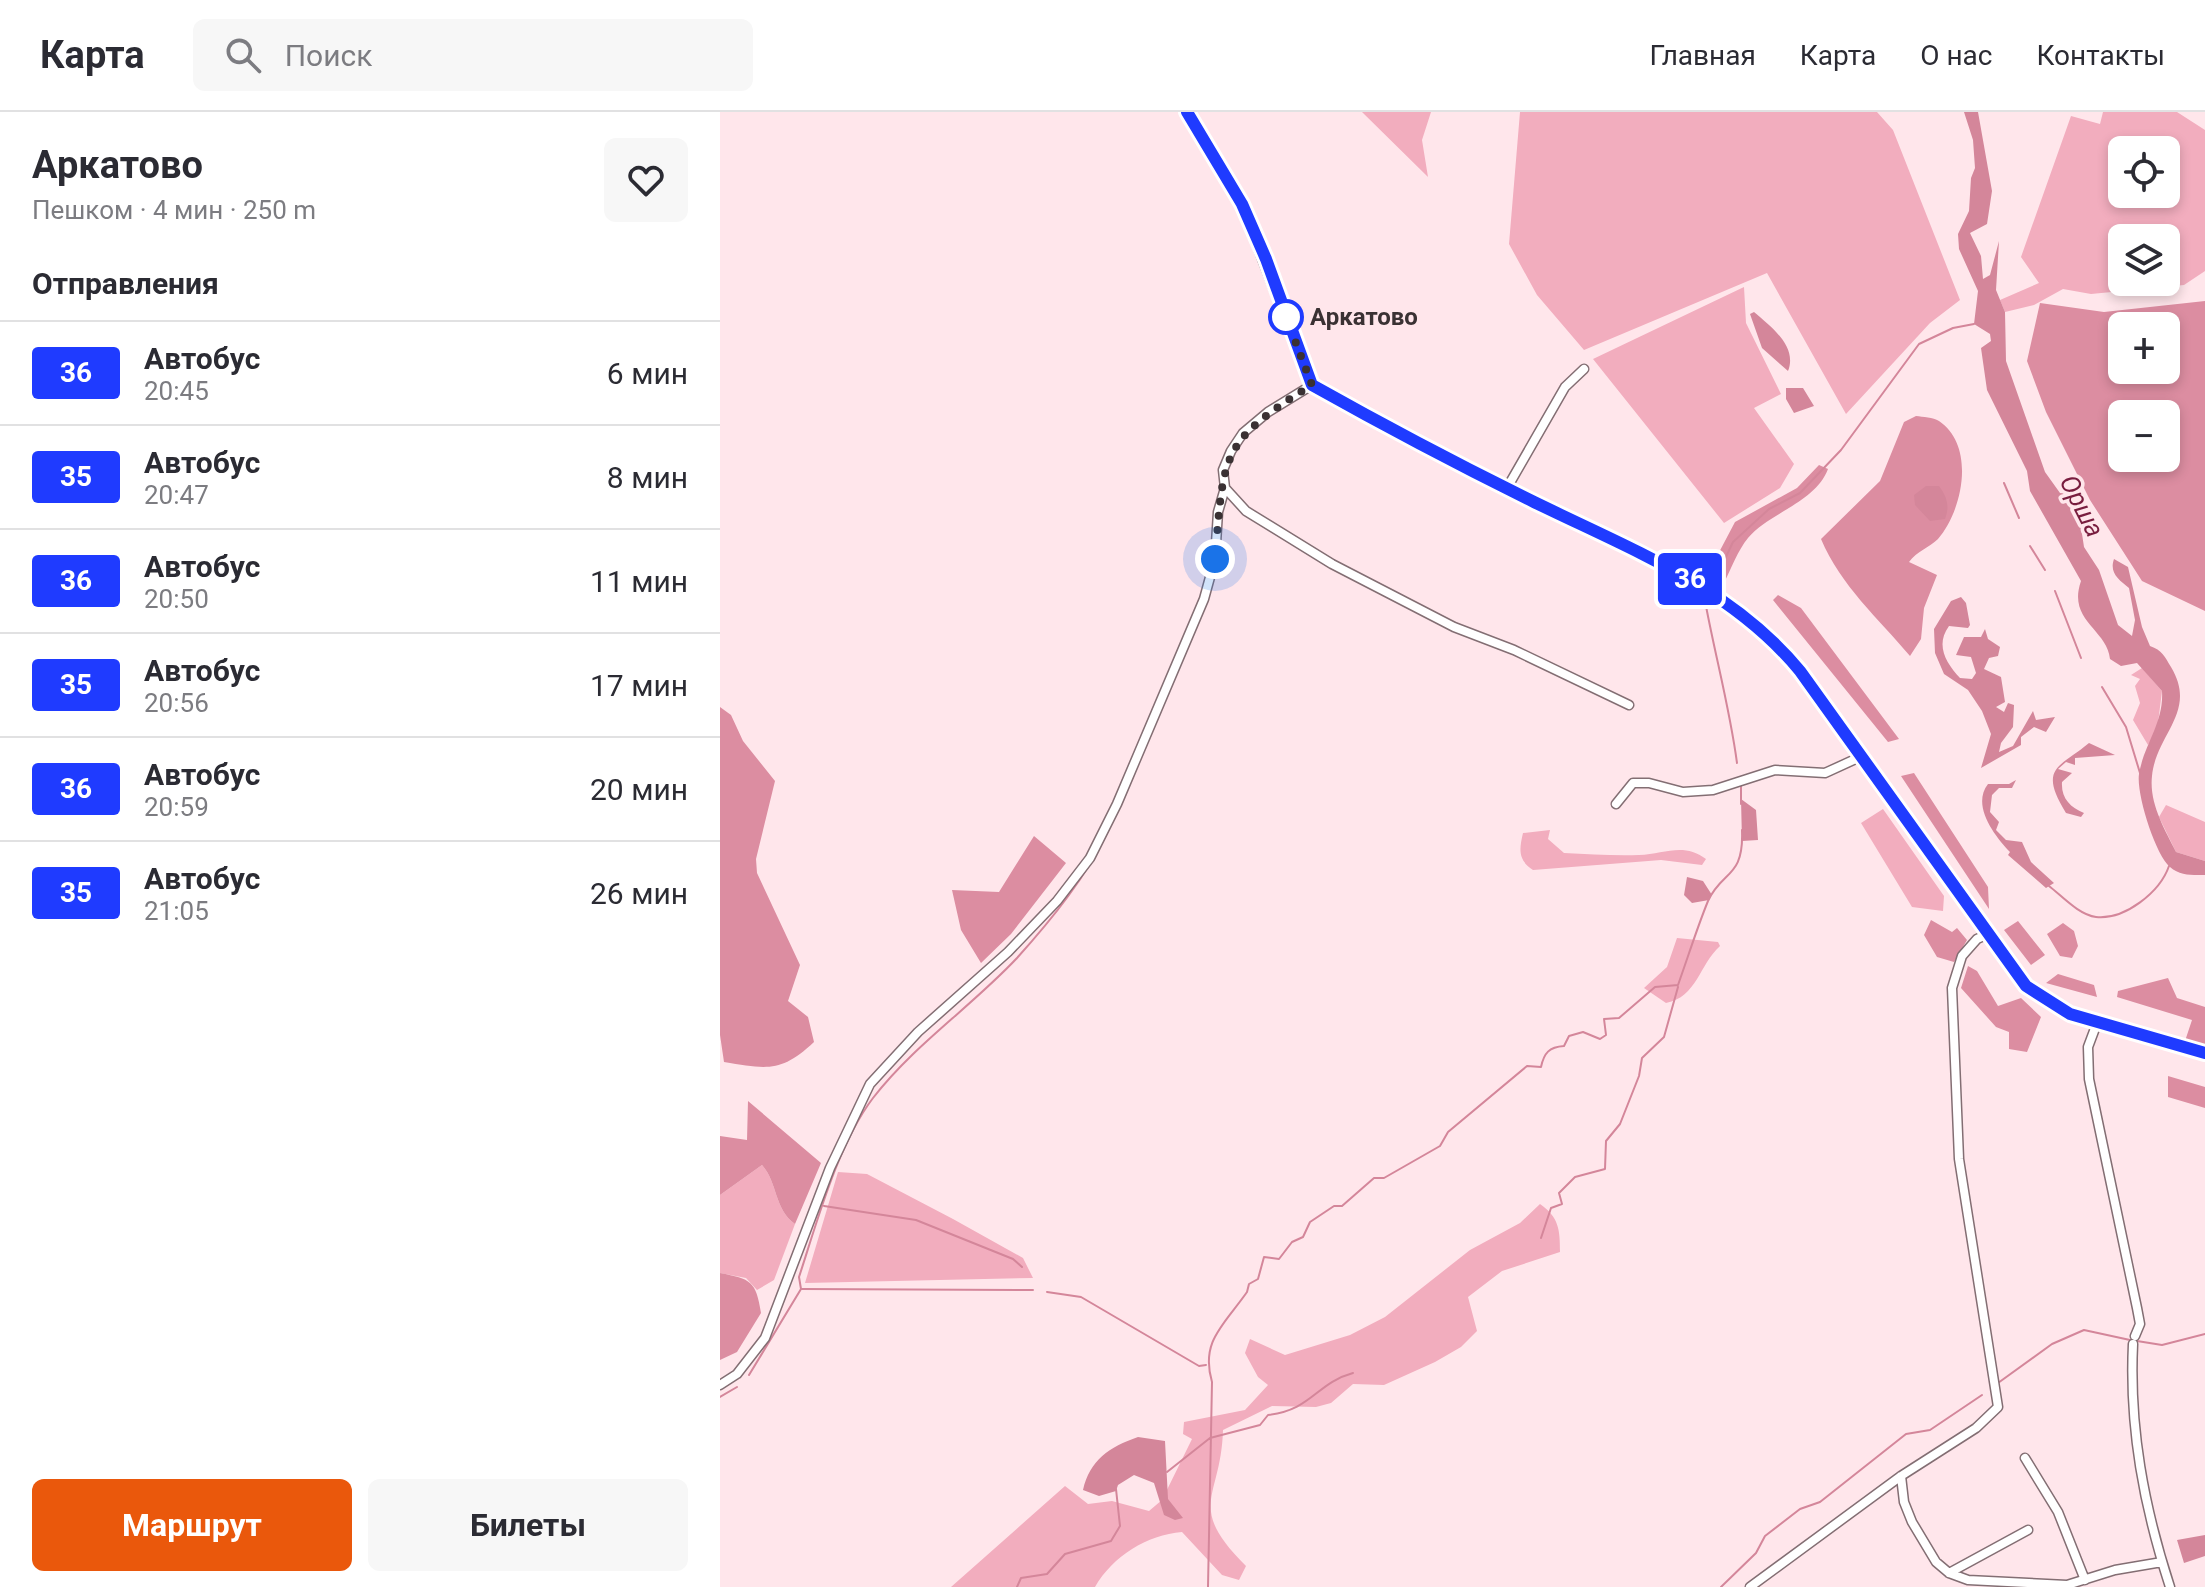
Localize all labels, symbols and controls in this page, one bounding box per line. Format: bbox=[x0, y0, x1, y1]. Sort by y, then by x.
search box bbox=[193, 19, 753, 91]
text: Карта bbox=[40, 33, 145, 77]
icon: search bbox=[221, 33, 265, 77]
text: Поиск bbox=[285, 38, 372, 73]
text: Главная bbox=[1649, 39, 1756, 72]
text: Карта bbox=[1800, 39, 1876, 72]
text: О нас bbox=[1920, 39, 1992, 72]
text: Контакты bbox=[2036, 39, 2165, 72]
map controls bbox=[2108, 136, 2180, 472]
button: locate bbox=[2108, 136, 2180, 208]
button: heart bbox=[604, 138, 688, 222]
text: Аркатово bbox=[32, 143, 203, 187]
text: Пешком · 4 мин · 250 m bbox=[32, 195, 316, 225]
button: layers bbox=[2108, 224, 2180, 296]
text: Отправления bbox=[32, 266, 219, 301]
marker: Аркатово bbox=[1269, 300, 1303, 334]
place label: Аркатово bbox=[1310, 303, 1418, 331]
button: + bbox=[2108, 312, 2180, 384]
text: Автобус bbox=[144, 341, 260, 376]
text: 36 bbox=[60, 356, 92, 389]
text: 6 мин bbox=[607, 356, 688, 391]
text: 20:45 bbox=[144, 376, 209, 406]
button: − bbox=[2108, 400, 2180, 472]
text: Автобус bbox=[144, 445, 260, 480]
text: 35 bbox=[60, 460, 92, 493]
text: 8 мин bbox=[607, 460, 688, 495]
water label: Орша bbox=[2054, 470, 2110, 542]
text: 20:47 bbox=[144, 480, 209, 510]
your location bbox=[1195, 539, 1235, 579]
text: Автобус bbox=[144, 549, 260, 584]
line badge: 36 bbox=[1654, 553, 1726, 605]
text: 36 bbox=[1674, 562, 1706, 595]
text: 36 bbox=[60, 564, 92, 597]
text: 11 мин bbox=[590, 564, 688, 599]
text: 20:50 bbox=[144, 584, 209, 614]
text: Автобус bbox=[144, 653, 260, 688]
text: 35 bbox=[60, 668, 92, 701]
text: 17 мин bbox=[590, 668, 688, 703]
text: 20:56 bbox=[144, 688, 209, 718]
text: Автобус bbox=[144, 757, 260, 792]
text: 36 bbox=[60, 772, 92, 805]
text: 20 мин bbox=[590, 772, 688, 807]
text: 20:59 bbox=[144, 792, 209, 822]
text: Автобус bbox=[144, 861, 260, 896]
text: 35 bbox=[60, 876, 92, 909]
text: 26 мин bbox=[590, 876, 688, 911]
text: 21:05 bbox=[144, 896, 209, 926]
button: Маршрут bbox=[32, 1479, 352, 1571]
button: Билеты bbox=[368, 1479, 688, 1571]

